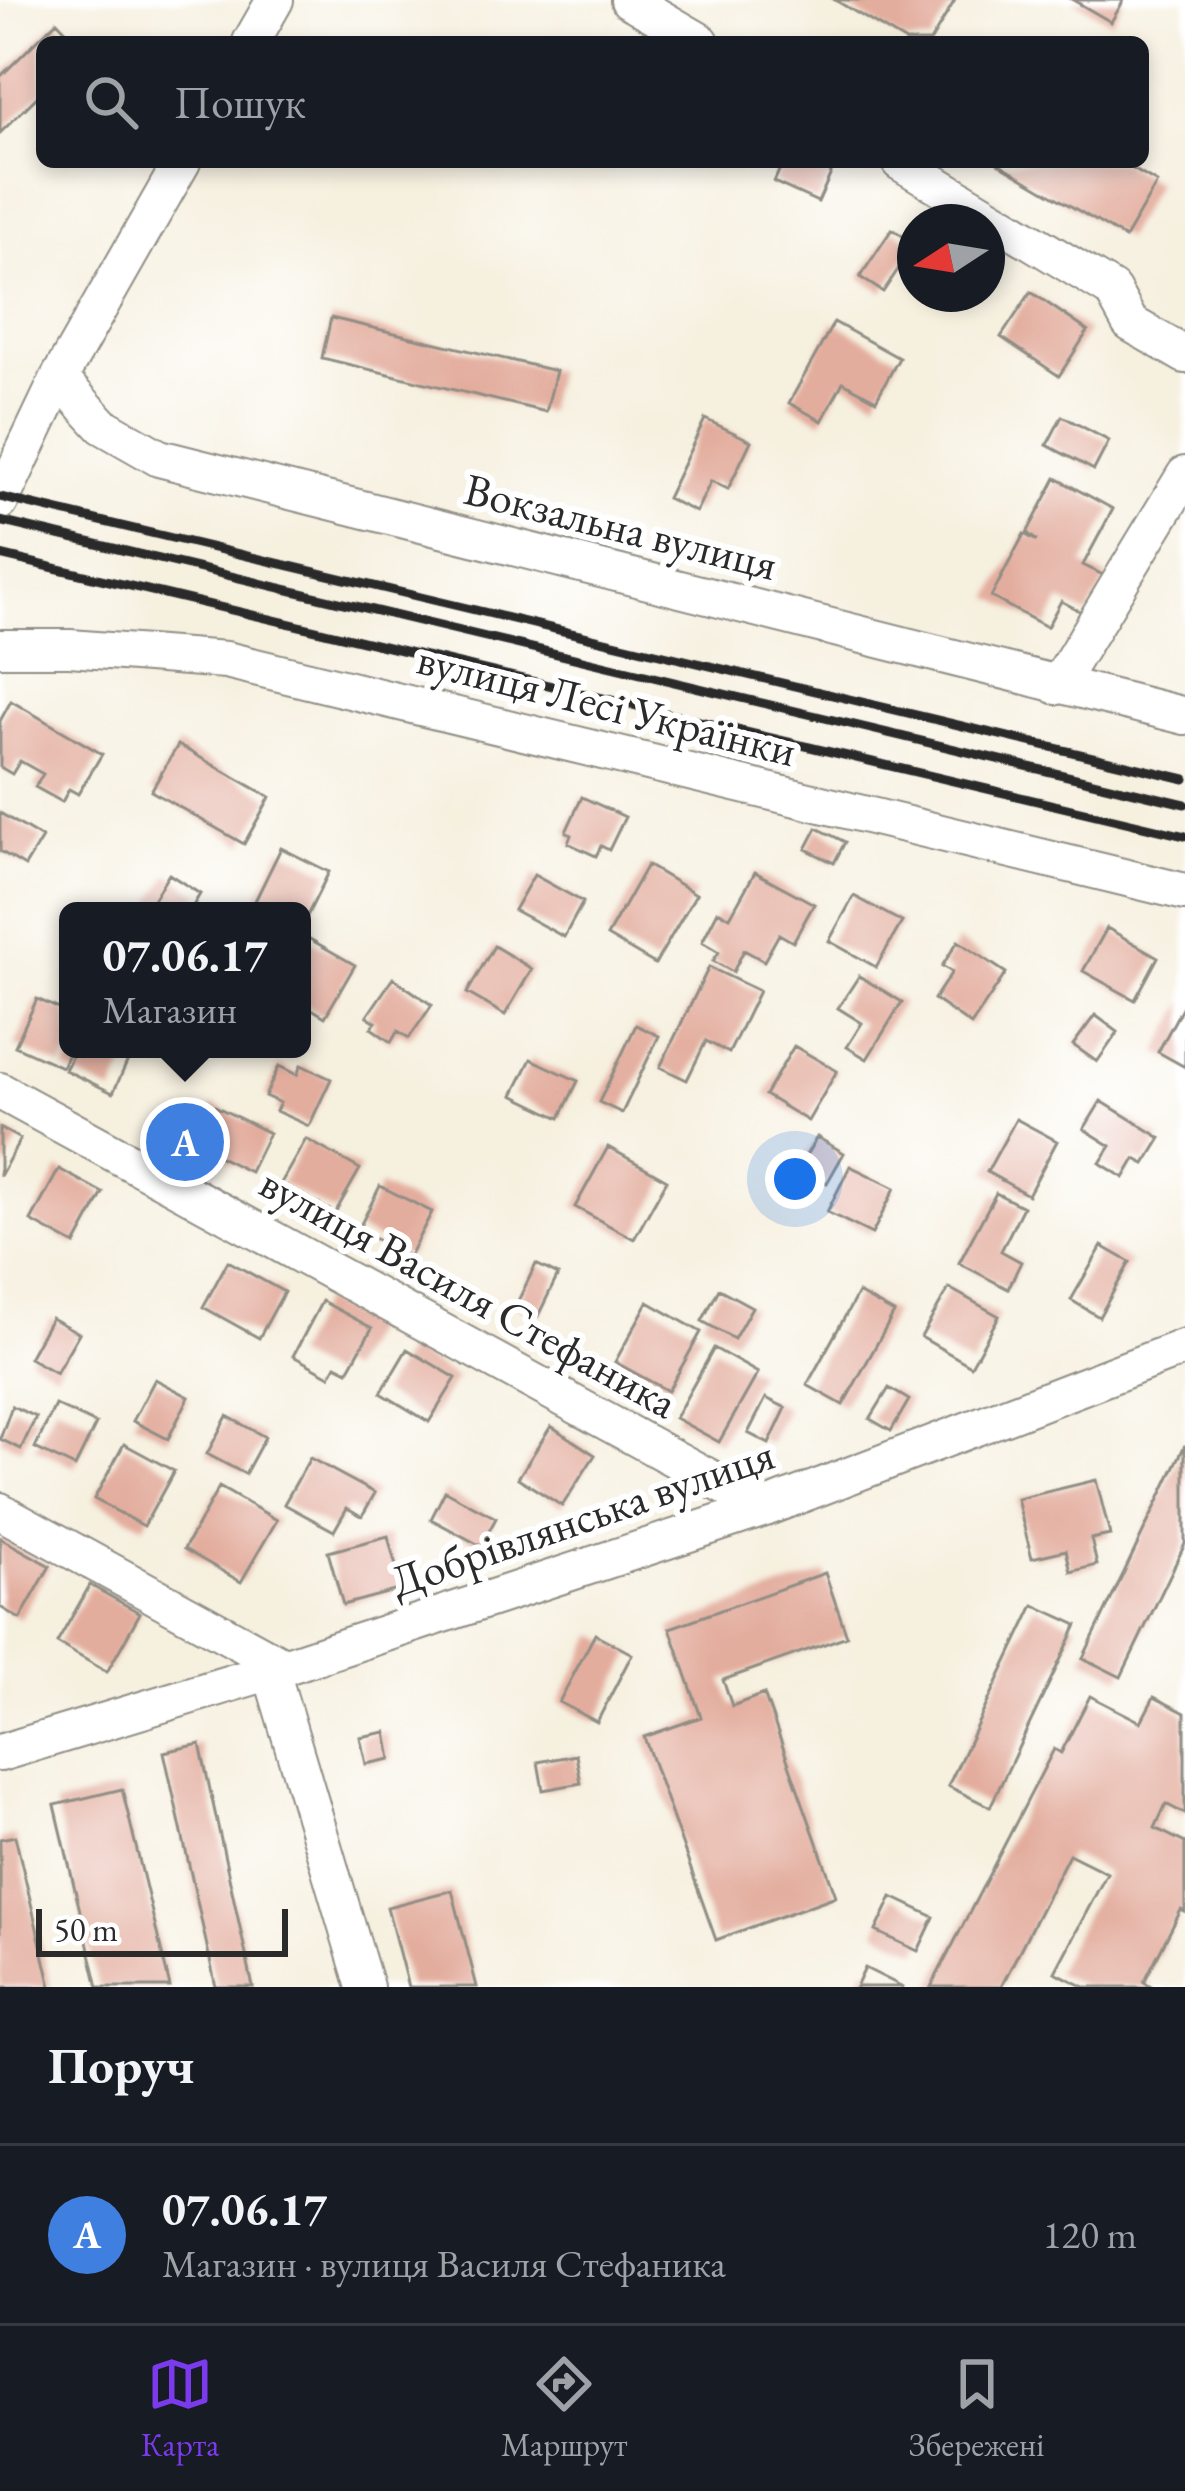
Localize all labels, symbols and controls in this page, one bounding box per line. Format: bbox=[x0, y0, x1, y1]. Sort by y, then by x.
search box bbox=[36, 36, 1149, 168]
icon: search bbox=[78, 69, 144, 135]
text: Пошук bbox=[174, 73, 306, 131]
north arrow bbox=[897, 204, 1005, 312]
street label: Вокзальна вулиця bbox=[459, 459, 783, 593]
street label: вулиця Лесі Українки bbox=[412, 629, 802, 779]
popup bbox=[59, 902, 311, 1058]
text: 07.06.17 bbox=[102, 926, 268, 984]
text: Магазин bbox=[102, 984, 237, 1035]
pin: A bbox=[146, 1097, 224, 1187]
your location bbox=[765, 1149, 825, 1209]
street label: вулиця Василя Стефаника bbox=[250, 1153, 688, 1431]
street label: Добрівлянська вулиця bbox=[383, 1424, 781, 1610]
scale bar bbox=[36, 1903, 288, 1956]
text: 50 m bbox=[54, 1908, 118, 1951]
text: Поруч bbox=[48, 2032, 194, 2098]
text: 07.06.17 bbox=[162, 2180, 327, 2238]
text: A bbox=[73, 2209, 101, 2260]
text: 120 m bbox=[1043, 2209, 1137, 2260]
text: Магазин · вулиця Василя Стефаника bbox=[162, 2238, 726, 2289]
tab: Карта bbox=[141, 2351, 220, 2466]
tab: Маршрут bbox=[501, 2351, 627, 2466]
tab: Збережені bbox=[909, 2351, 1044, 2466]

